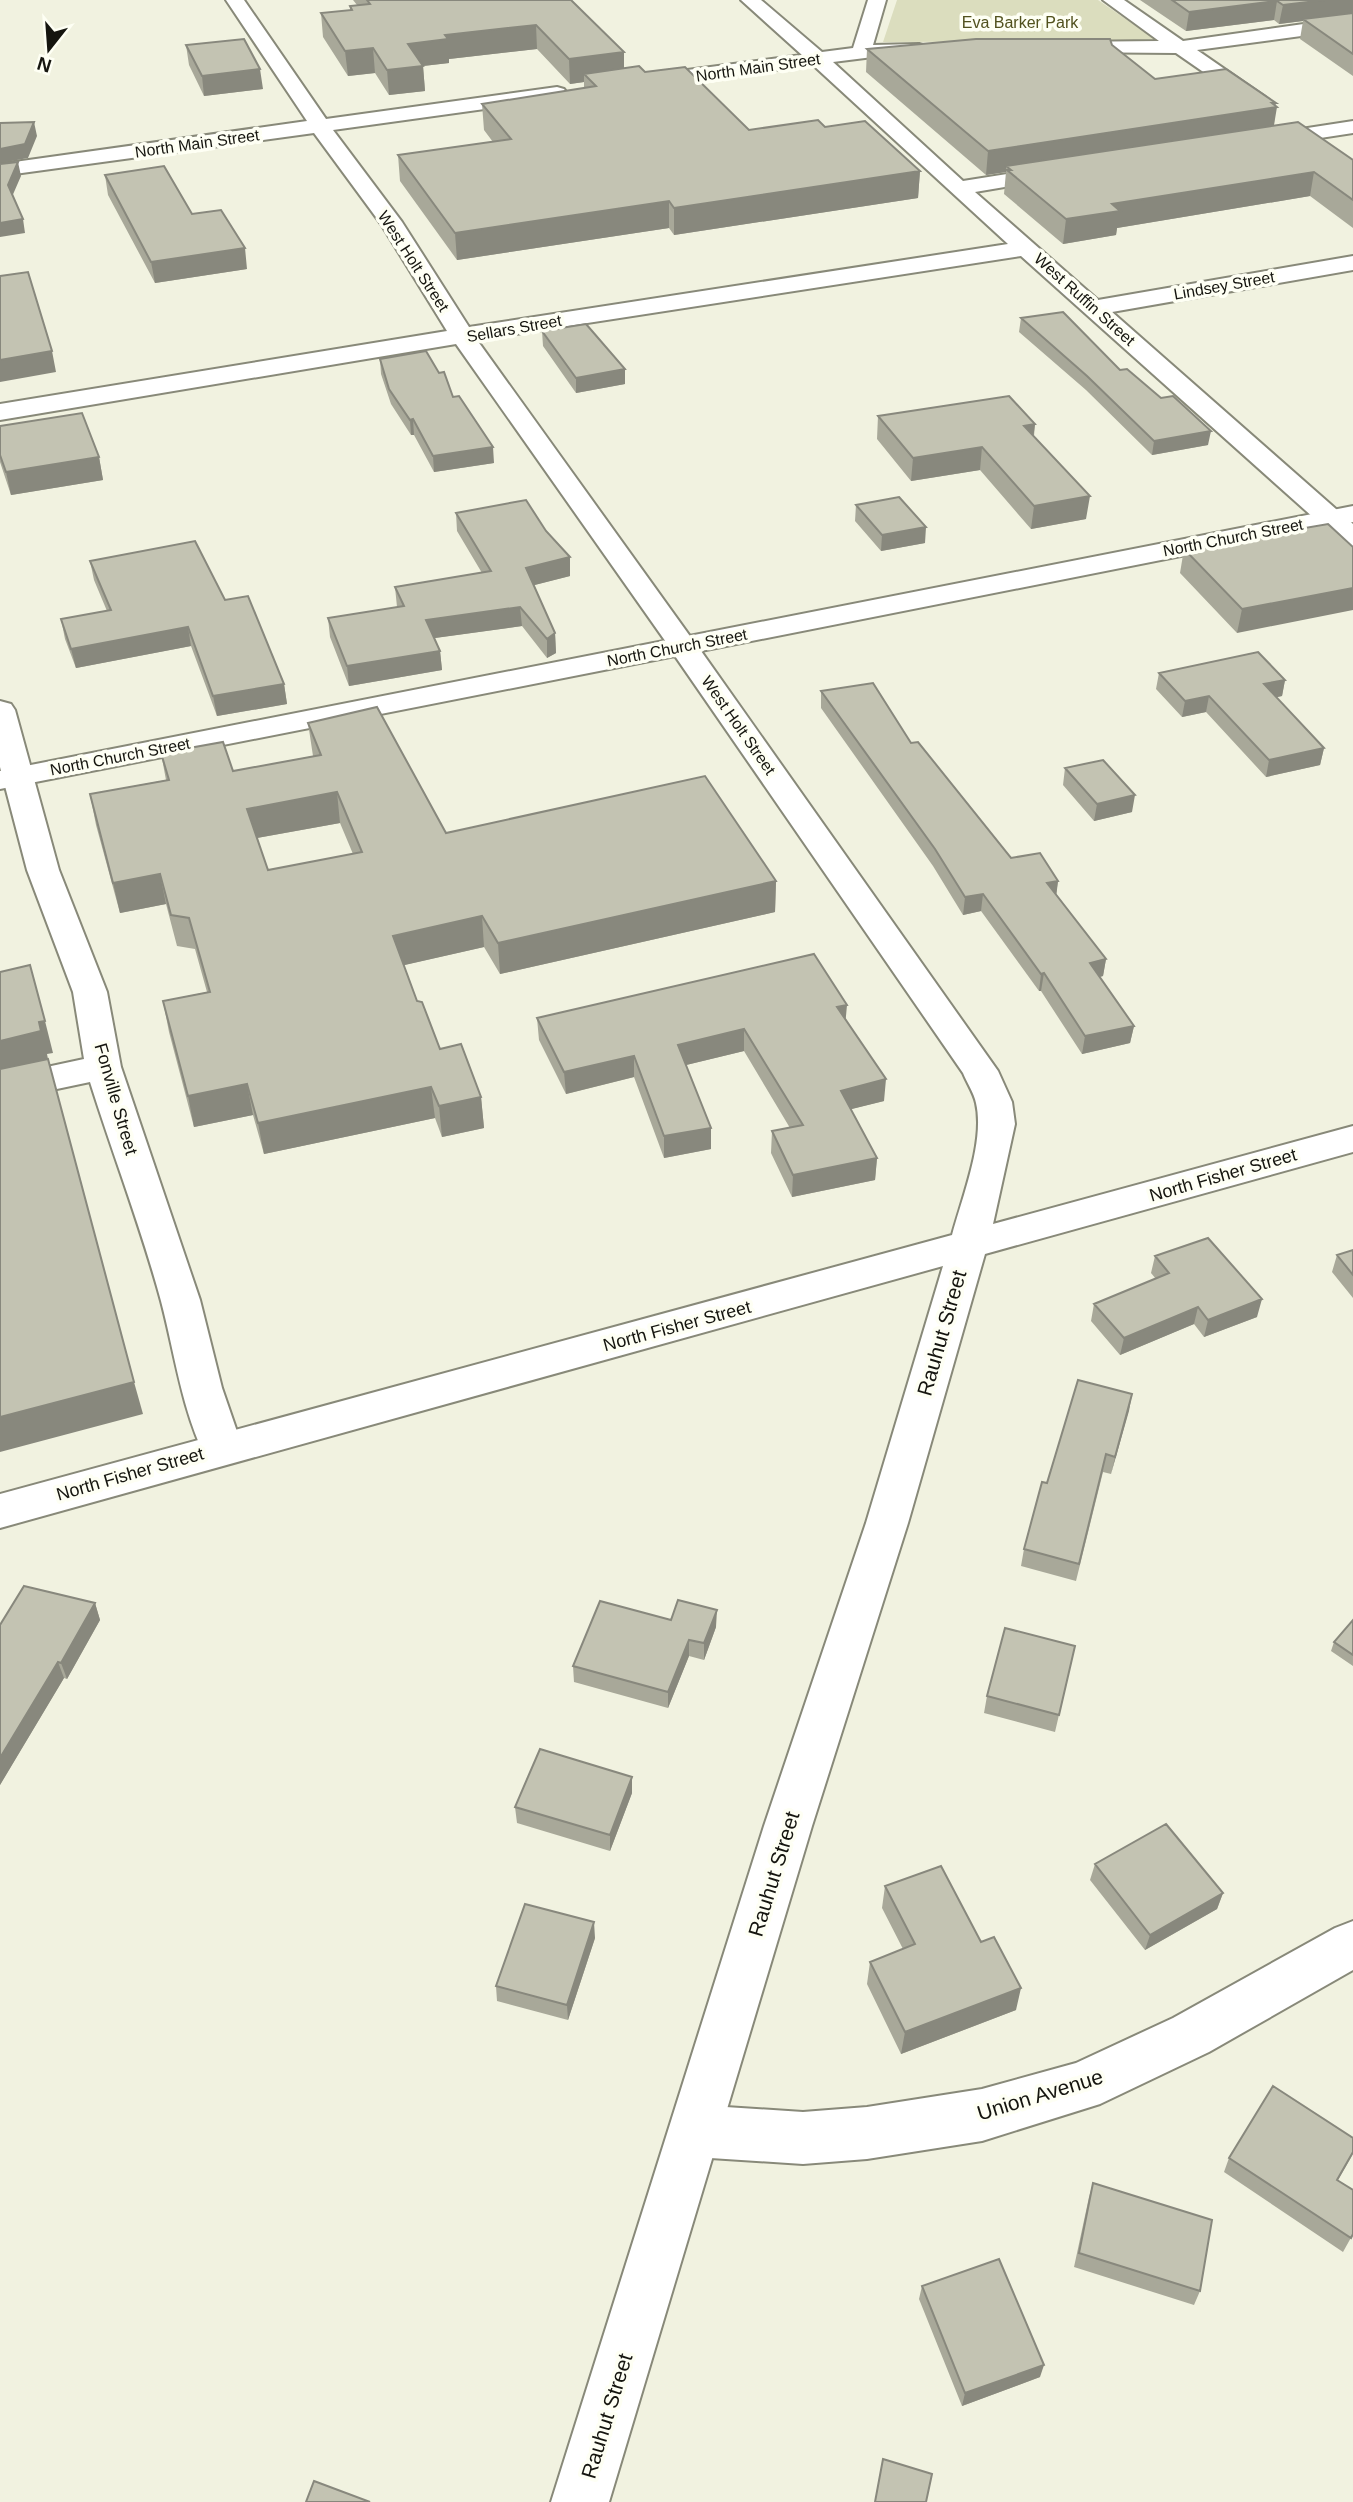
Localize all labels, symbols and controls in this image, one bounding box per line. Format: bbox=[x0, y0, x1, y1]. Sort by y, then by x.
north arrow bbox=[14, 14, 84, 84]
park label: Eva Barker Park bbox=[962, 14, 1079, 31]
street label: North Main Street bbox=[695, 50, 822, 85]
text: N bbox=[35, 53, 54, 77]
street label: North Main Street bbox=[134, 126, 261, 161]
street label: West Holt Street bbox=[375, 208, 453, 315]
street label: West Ruffin Street bbox=[1031, 250, 1139, 349]
street label: Lindsey Street bbox=[1172, 268, 1276, 303]
street label: Sellars Street bbox=[465, 312, 563, 345]
street label: North Church Street bbox=[1162, 515, 1305, 559]
street label: North Church Street bbox=[606, 625, 749, 669]
street label: West Holt Street bbox=[698, 673, 779, 778]
street label: North Church Street bbox=[49, 734, 192, 778]
street label: Fonville Street bbox=[91, 1041, 141, 1157]
street label: North Fisher Street bbox=[1147, 1144, 1299, 1206]
street label: Rauhut Street bbox=[913, 1267, 970, 1398]
street label: North Fisher Street bbox=[601, 1297, 753, 1355]
street label: North Fisher Street bbox=[54, 1443, 206, 1505]
street label: Rauhut Street bbox=[744, 1808, 804, 1939]
street label: Union Avenue bbox=[974, 2064, 1106, 2125]
street label: Rauhut Street bbox=[577, 2350, 637, 2481]

